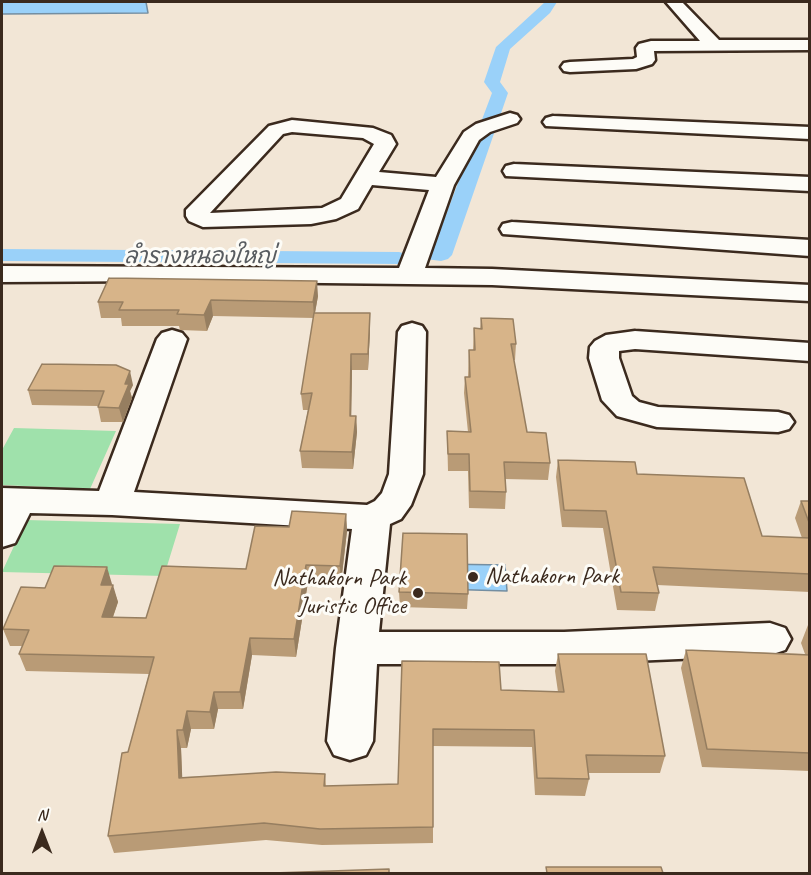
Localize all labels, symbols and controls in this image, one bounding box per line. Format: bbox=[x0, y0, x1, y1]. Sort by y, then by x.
water label: ลำรางหนองใหญ่ bbox=[124, 244, 276, 270]
place label: Nathakorn Park bbox=[485, 563, 619, 591]
place label: Nathakorn Park Juristic Office bbox=[272, 565, 406, 621]
marker: Nathakorn Park bbox=[466, 570, 480, 584]
marker: Nathakorn Park Juristic Office bbox=[411, 586, 425, 600]
north arrow bbox=[12, 803, 72, 863]
text: N bbox=[37, 805, 47, 825]

